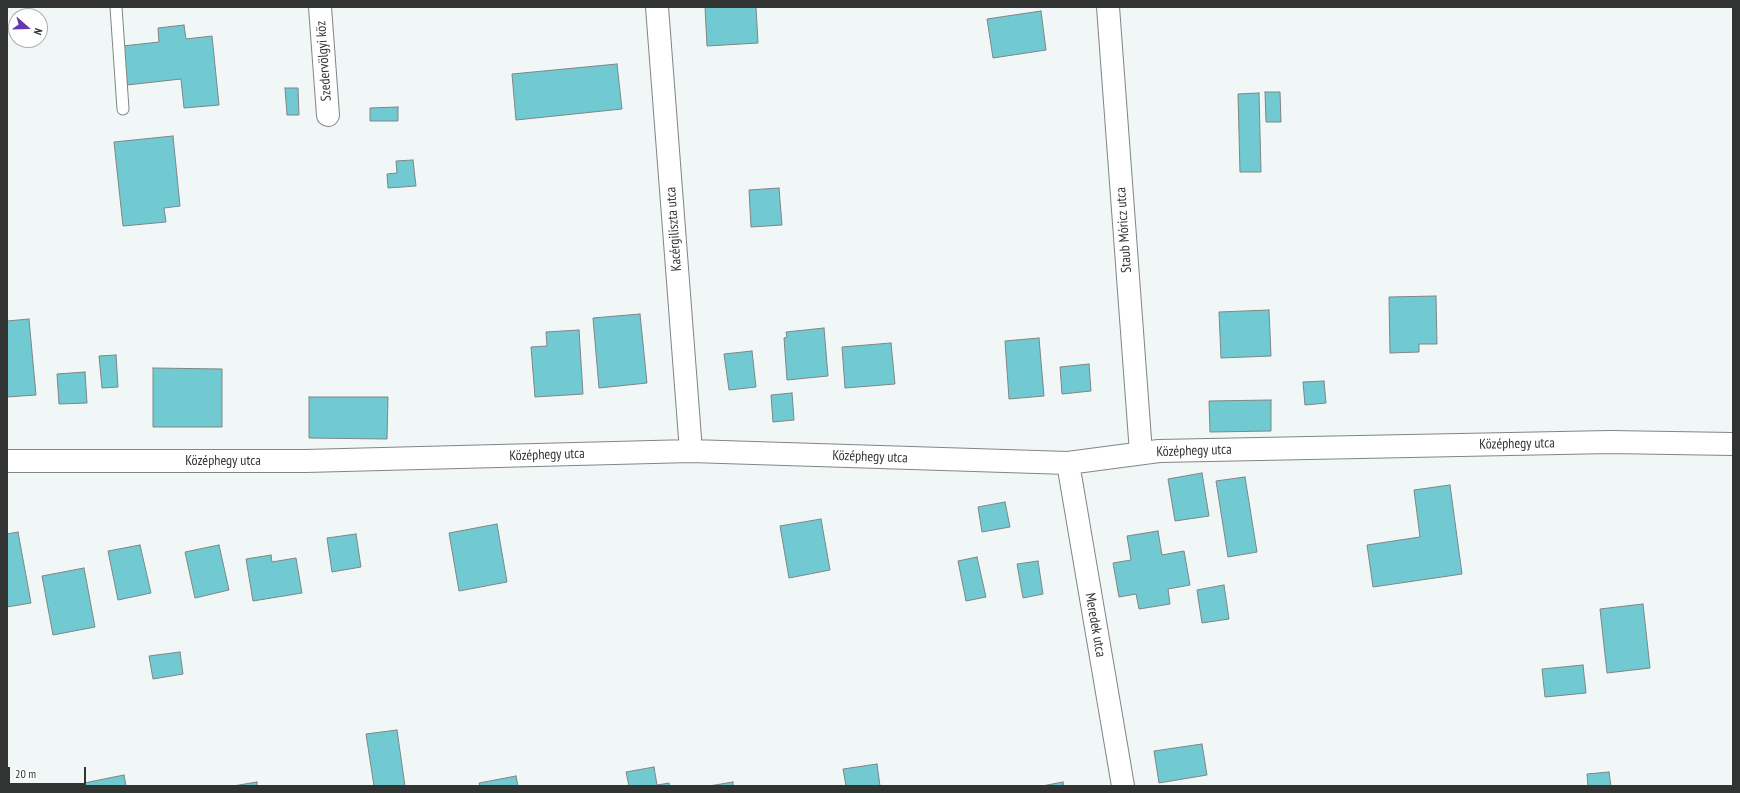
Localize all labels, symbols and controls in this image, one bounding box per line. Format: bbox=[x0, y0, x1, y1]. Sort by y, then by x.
north arrow bbox=[8, 8, 48, 48]
street label: Szedervölgyi köz bbox=[313, 20, 335, 102]
text: N bbox=[31, 27, 46, 37]
street label: Kacérgiliszta utca bbox=[663, 186, 685, 272]
street label: Staub Móricz utca bbox=[1113, 187, 1135, 273]
street label: Középhegy utca bbox=[1479, 435, 1555, 453]
street label: Középhegy utca bbox=[1156, 441, 1232, 461]
street label: Középhegy utca bbox=[509, 445, 585, 465]
street label: Középhegy utca bbox=[832, 447, 908, 467]
street label: Középhegy utca bbox=[185, 453, 261, 469]
street label: Meredek utca bbox=[1081, 592, 1109, 658]
scale bar bbox=[10, 759, 88, 785]
text: 20 m bbox=[15, 766, 36, 781]

